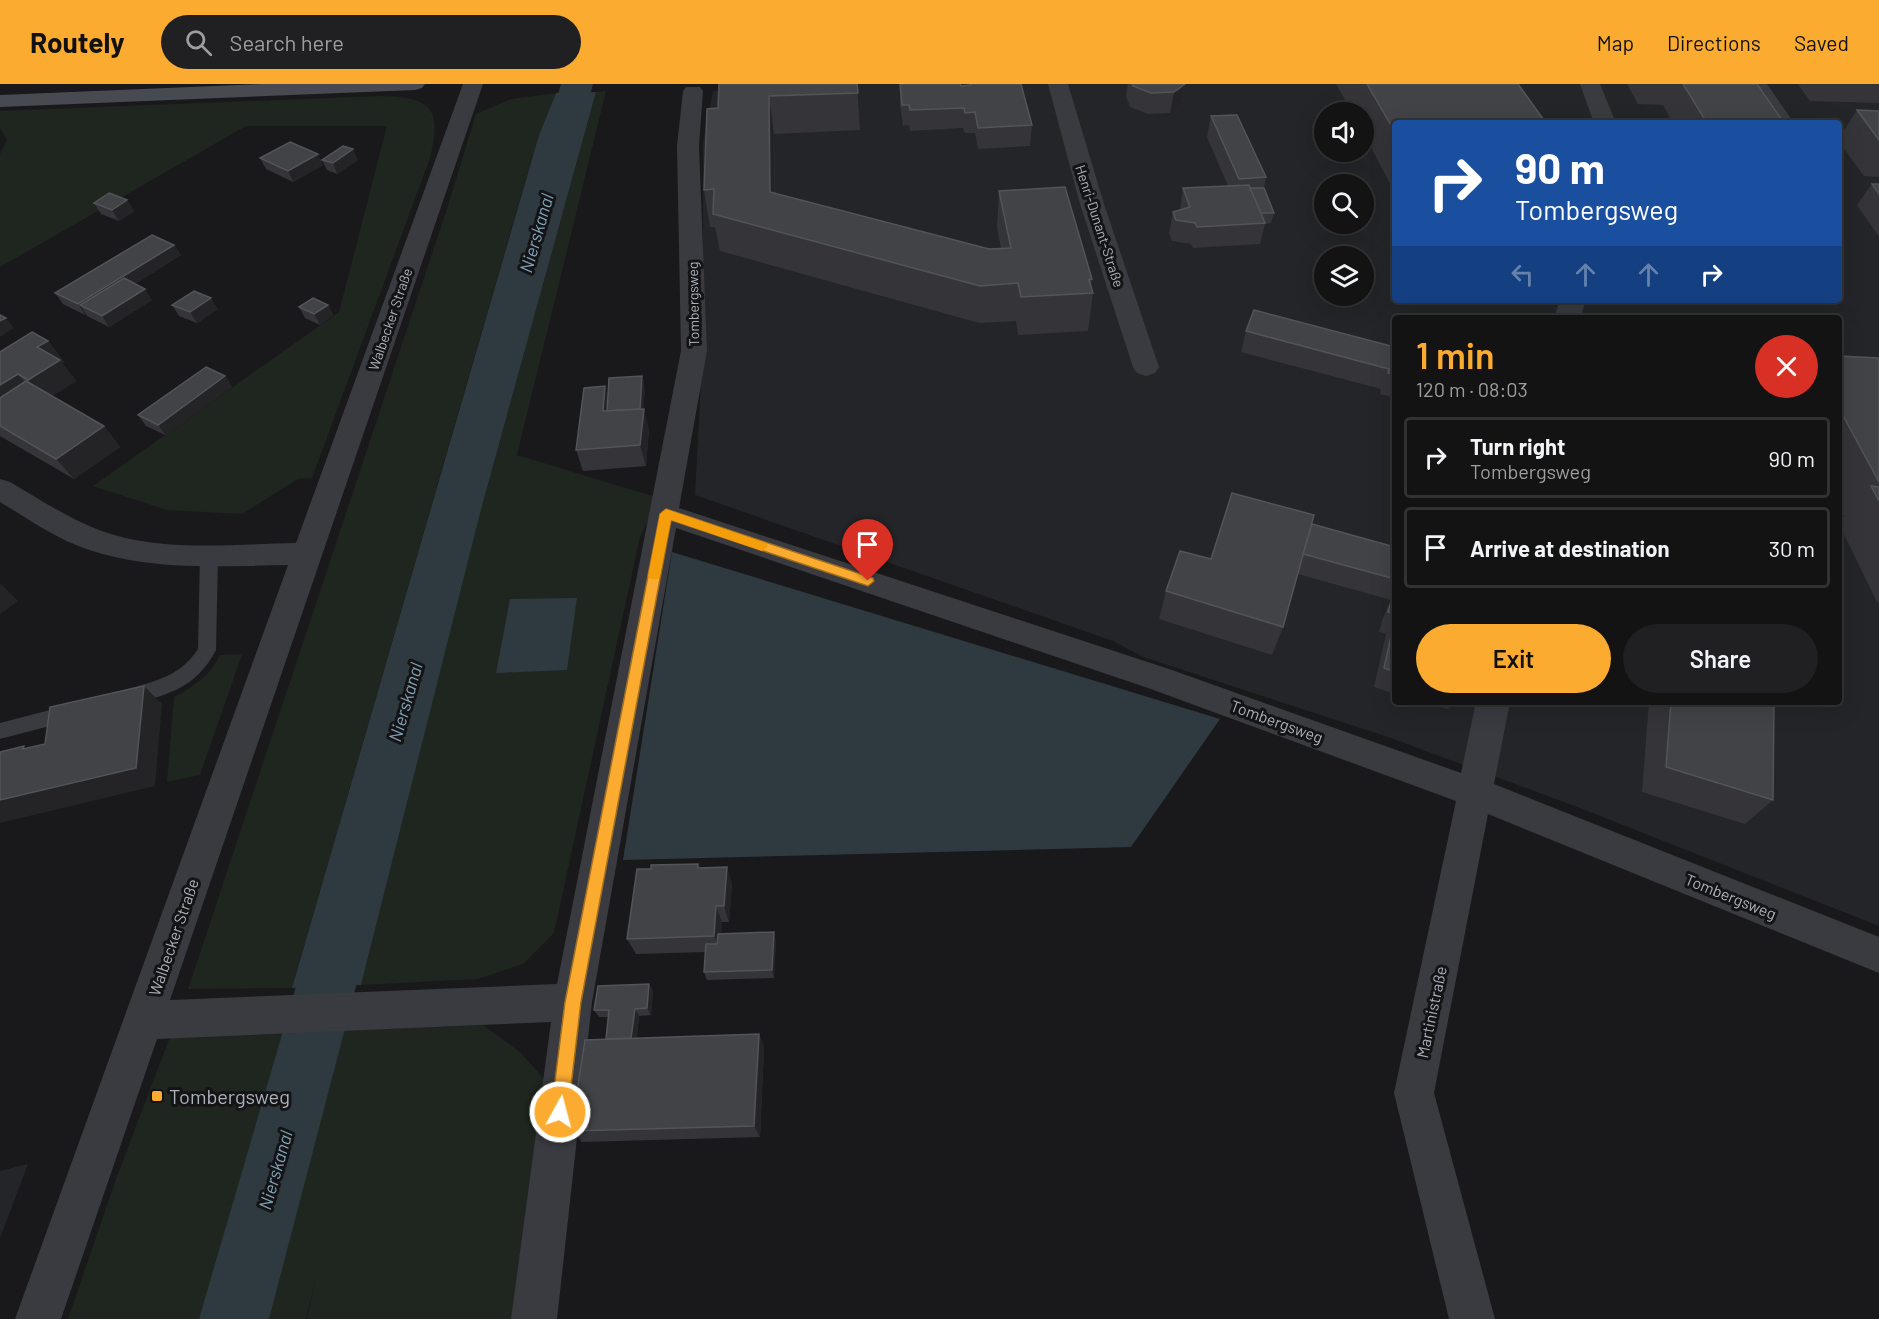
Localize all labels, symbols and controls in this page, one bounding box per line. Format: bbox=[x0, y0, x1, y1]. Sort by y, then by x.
search box bbox=[161, 15, 581, 69]
text: Routely bbox=[30, 25, 125, 59]
icon: search bbox=[182, 26, 215, 59]
text: Search here bbox=[230, 29, 344, 55]
text: Map bbox=[1597, 30, 1634, 55]
text: Directions bbox=[1667, 30, 1761, 55]
text: Saved bbox=[1794, 30, 1849, 55]
map controls bbox=[1314, 102, 1374, 306]
button: sound bbox=[1314, 102, 1374, 162]
text: 90 m bbox=[1515, 142, 1605, 192]
icon: right bbox=[1416, 144, 1494, 222]
street label: Henri-Dunant-Straße bbox=[1072, 163, 1128, 289]
button: search bbox=[1314, 174, 1374, 234]
water label: Nierskanal bbox=[514, 191, 558, 275]
text: Tombergsweg bbox=[1515, 193, 1678, 225]
button: layers bbox=[1314, 246, 1374, 306]
icon: left bbox=[1506, 258, 1539, 291]
icon: ahead bbox=[1569, 258, 1602, 291]
icon: ahead bbox=[1632, 258, 1665, 291]
icon: right bbox=[1695, 258, 1728, 291]
street label: Tombergsweg bbox=[684, 262, 702, 346]
street label: Walbecker Straße bbox=[365, 266, 415, 372]
text: 1 min bbox=[1416, 333, 1495, 376]
button: close bbox=[1755, 335, 1818, 398]
text: 120 m · 08:03 bbox=[1416, 377, 1528, 401]
text: Turn right bbox=[1470, 433, 1565, 459]
icon: right bbox=[1419, 441, 1452, 474]
text: 90 m bbox=[1769, 445, 1815, 471]
text: Tombergsweg bbox=[1470, 459, 1591, 483]
pin bbox=[842, 519, 893, 581]
icon: arrive bbox=[851, 528, 884, 561]
icon: arrive bbox=[1419, 531, 1452, 564]
text: Arrive at destination bbox=[1470, 535, 1669, 561]
text: 30 m bbox=[1769, 535, 1815, 561]
button: Exit bbox=[1416, 624, 1611, 693]
button: Share bbox=[1623, 624, 1818, 693]
water label: Nierskanal bbox=[383, 660, 427, 744]
street label: Tombergsweg bbox=[1228, 696, 1326, 746]
street label: Tombergsweg bbox=[1683, 869, 1779, 923]
street label: Walbecker Straße bbox=[144, 876, 202, 998]
street label: Martinistraße bbox=[1412, 964, 1450, 1060]
position arrow bbox=[528, 1080, 592, 1144]
place label: Tombergsweg bbox=[169, 1084, 290, 1108]
marker: Tombergsweg bbox=[150, 1089, 164, 1103]
water label: Nierskanal bbox=[253, 1128, 297, 1212]

